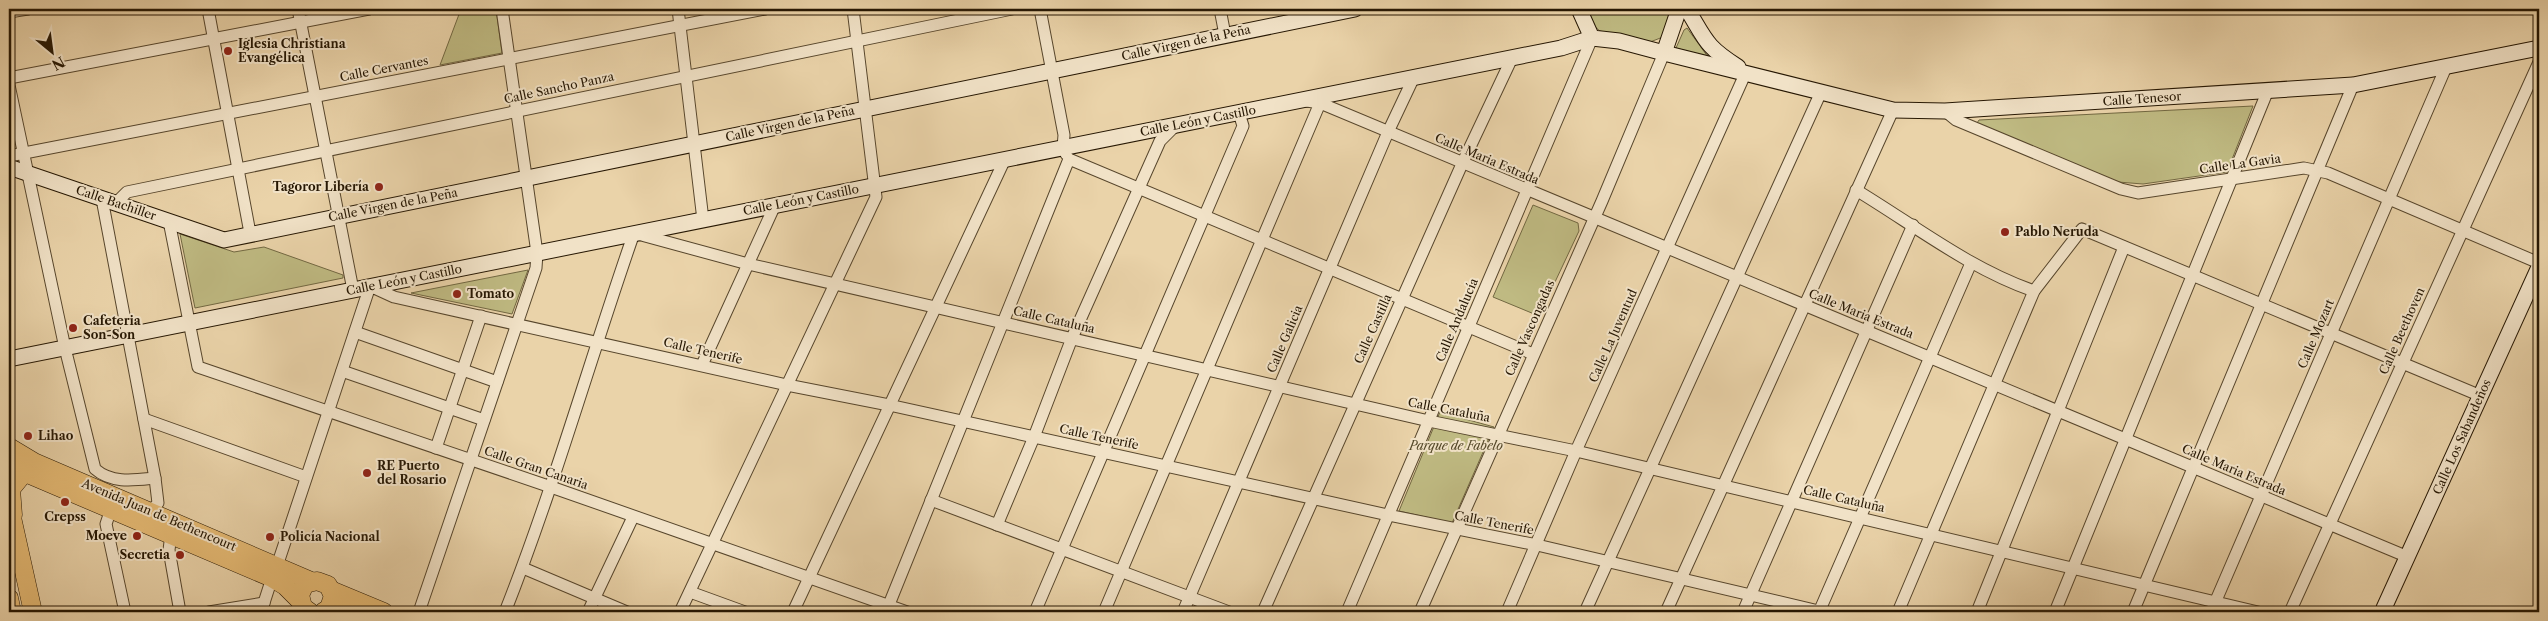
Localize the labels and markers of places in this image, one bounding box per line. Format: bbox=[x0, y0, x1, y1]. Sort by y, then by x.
place label: Iglesia Christiana Evangélica bbox=[238, 36, 347, 65]
marker: Iglesia Christiana Evangélica bbox=[222, 45, 234, 57]
place label: Tagoror Libería bbox=[273, 179, 370, 194]
marker: Tagoror Libería bbox=[373, 181, 385, 193]
place label: Pablo Neruda bbox=[2015, 224, 2100, 239]
marker: Pablo Neruda bbox=[1999, 226, 2011, 238]
place label: Tomato bbox=[467, 286, 515, 301]
marker: Tomato bbox=[451, 288, 463, 300]
place label: Cafeteria Son-Son bbox=[83, 313, 142, 342]
marker: Cafeteria Son-Son bbox=[67, 322, 79, 334]
place label: Lihao bbox=[38, 428, 74, 443]
marker: Lihao bbox=[22, 430, 34, 442]
place label: RE Puerto del Rosario bbox=[377, 458, 447, 487]
marker: RE Puerto del Rosario bbox=[361, 467, 373, 479]
marker: Crepss bbox=[59, 496, 71, 508]
place label: Crepss bbox=[44, 509, 86, 524]
place label: Moeve bbox=[86, 528, 127, 543]
place label: Policía Nacional bbox=[280, 529, 380, 544]
marker: Moeve bbox=[131, 530, 143, 542]
marker: Policía Nacional bbox=[264, 531, 276, 543]
place label: Secretia bbox=[120, 547, 171, 562]
marker: Secretia bbox=[174, 549, 186, 561]

